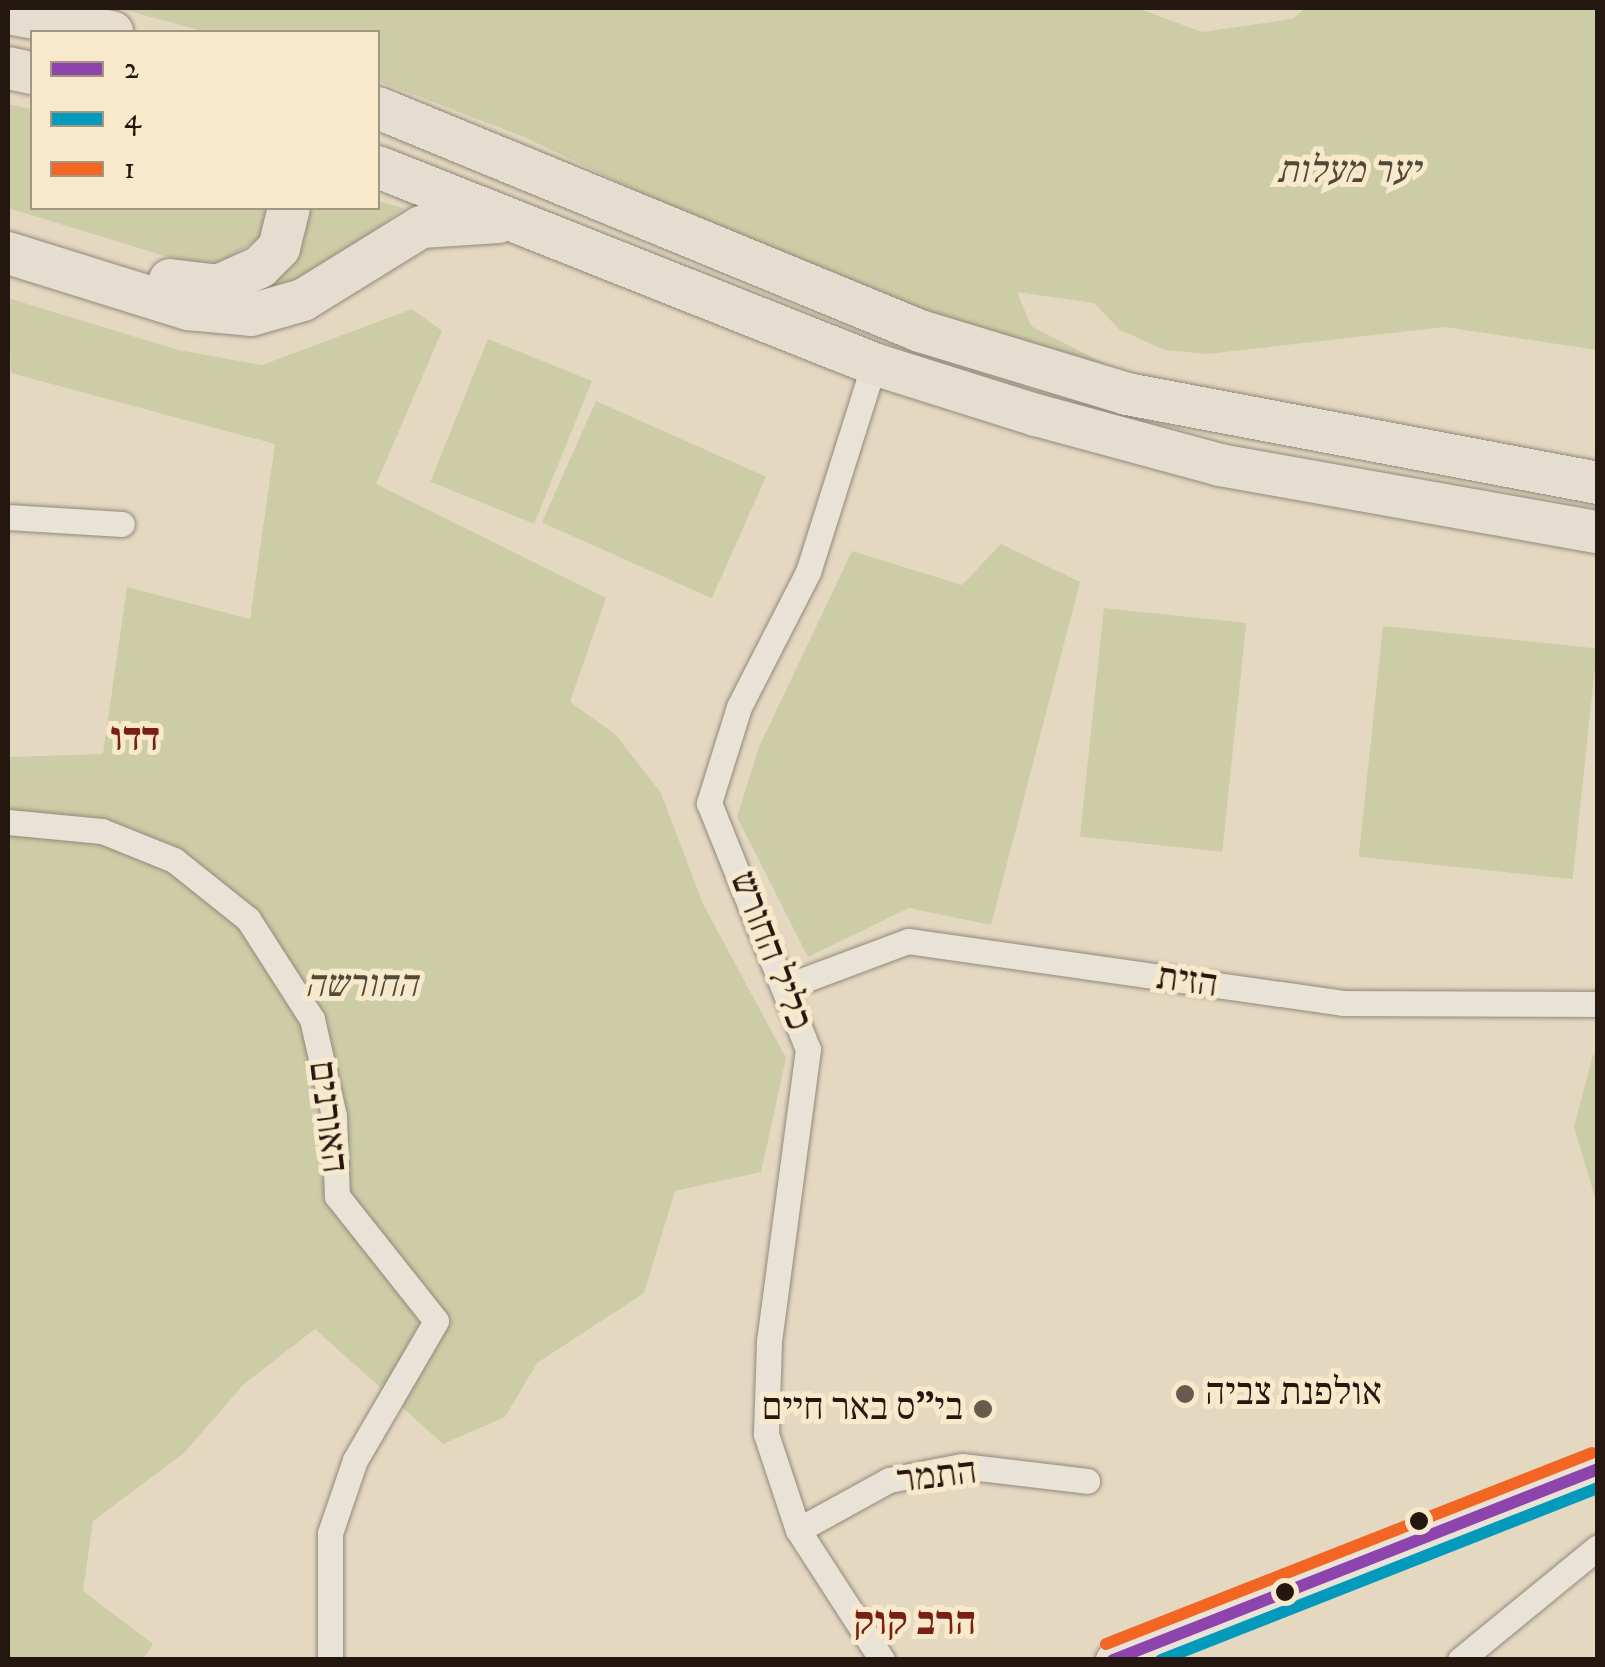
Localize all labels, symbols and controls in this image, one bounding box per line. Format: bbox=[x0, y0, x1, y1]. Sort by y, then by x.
legend bbox=[30, 30, 380, 210]
text: 2 bbox=[124, 51, 139, 88]
text: 4 bbox=[124, 101, 141, 138]
park label: יער מעלות bbox=[1276, 149, 1420, 195]
text: 1 bbox=[124, 151, 135, 188]
district label: דדו bbox=[110, 715, 160, 763]
street label: כליל החורש bbox=[719, 865, 821, 1037]
street label: הזית bbox=[1153, 955, 1221, 1009]
park label: החורשה bbox=[305, 963, 417, 1009]
street label: האורנים bbox=[298, 1058, 356, 1176]
place label: אולפנת צביה bbox=[1205, 1371, 1382, 1417]
marker: אולפנת צביה bbox=[1174, 1383, 1196, 1405]
place label: בי"ס באר חיים bbox=[762, 1386, 963, 1432]
marker: בי"ס באר חיים bbox=[972, 1398, 994, 1420]
street label: התמר bbox=[894, 1449, 980, 1505]
unlabelled marker bbox=[1409, 1511, 1429, 1531]
unlabelled marker bbox=[1275, 1582, 1295, 1602]
district label: הרב קוק bbox=[854, 1599, 976, 1647]

